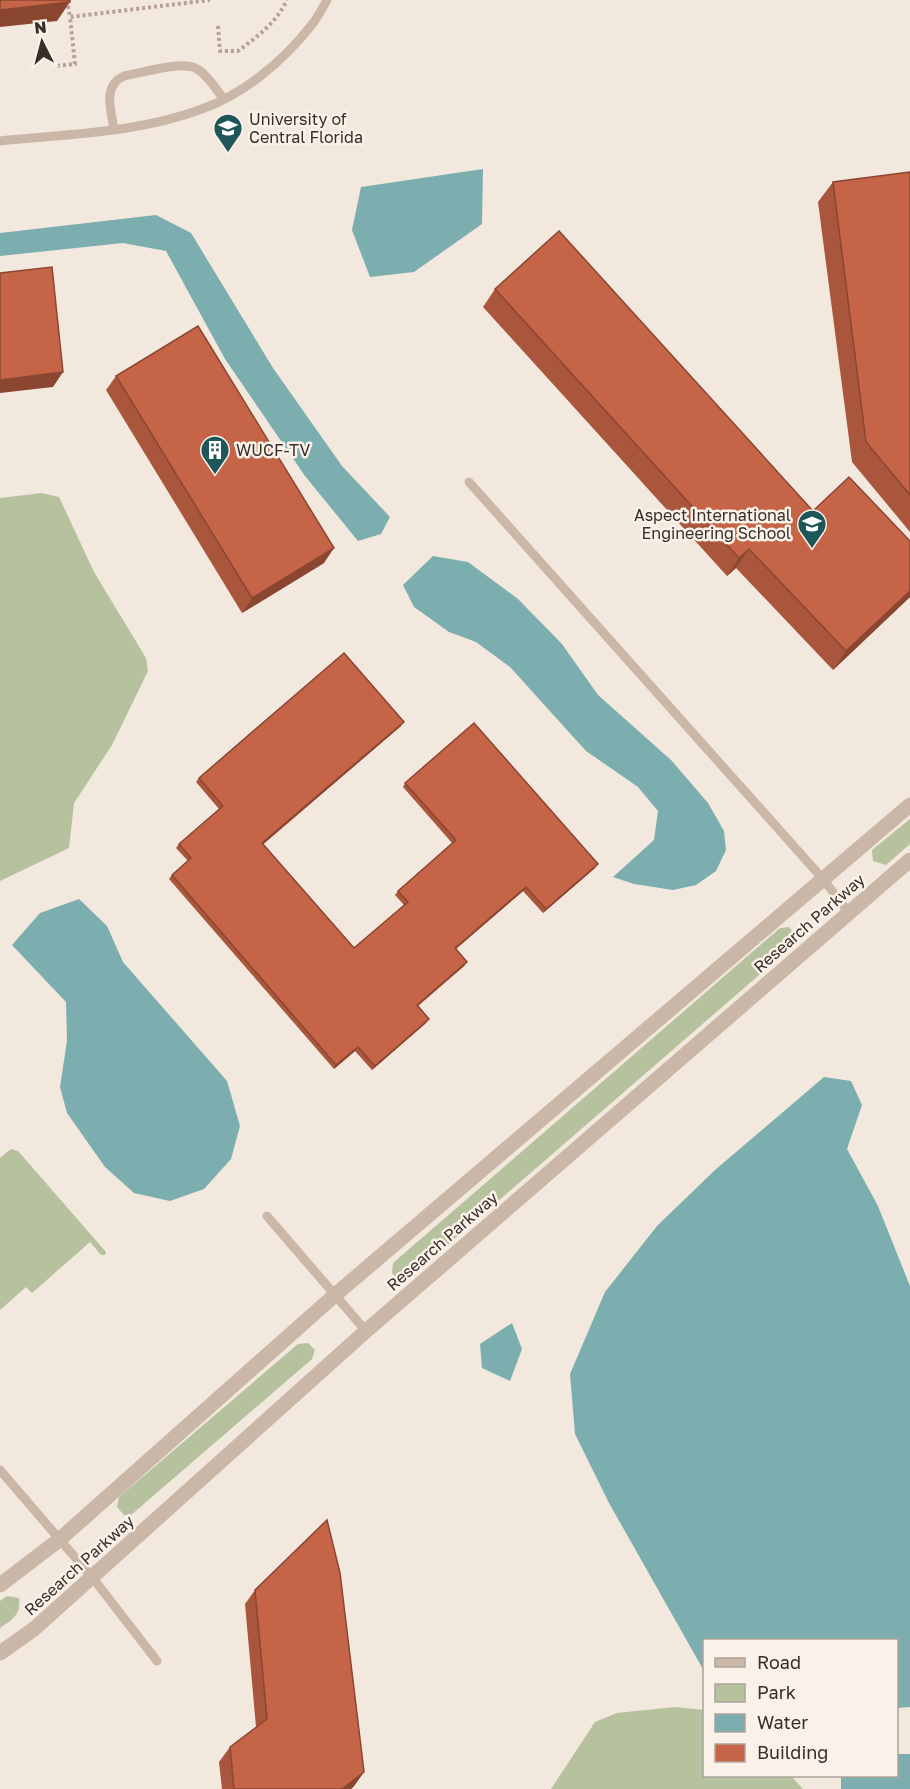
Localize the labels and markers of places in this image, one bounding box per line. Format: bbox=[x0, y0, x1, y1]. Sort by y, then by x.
place label: University of Central Florida bbox=[249, 109, 363, 147]
school or university icon: University of Central Florida bbox=[212, 112, 244, 154]
building icon: WUCF-TV bbox=[199, 434, 231, 476]
place label: WUCF-TV bbox=[236, 440, 310, 460]
place label: Aspect International Engineering School bbox=[634, 505, 791, 543]
school or university icon: Aspect International Engineering School bbox=[796, 508, 828, 550]

